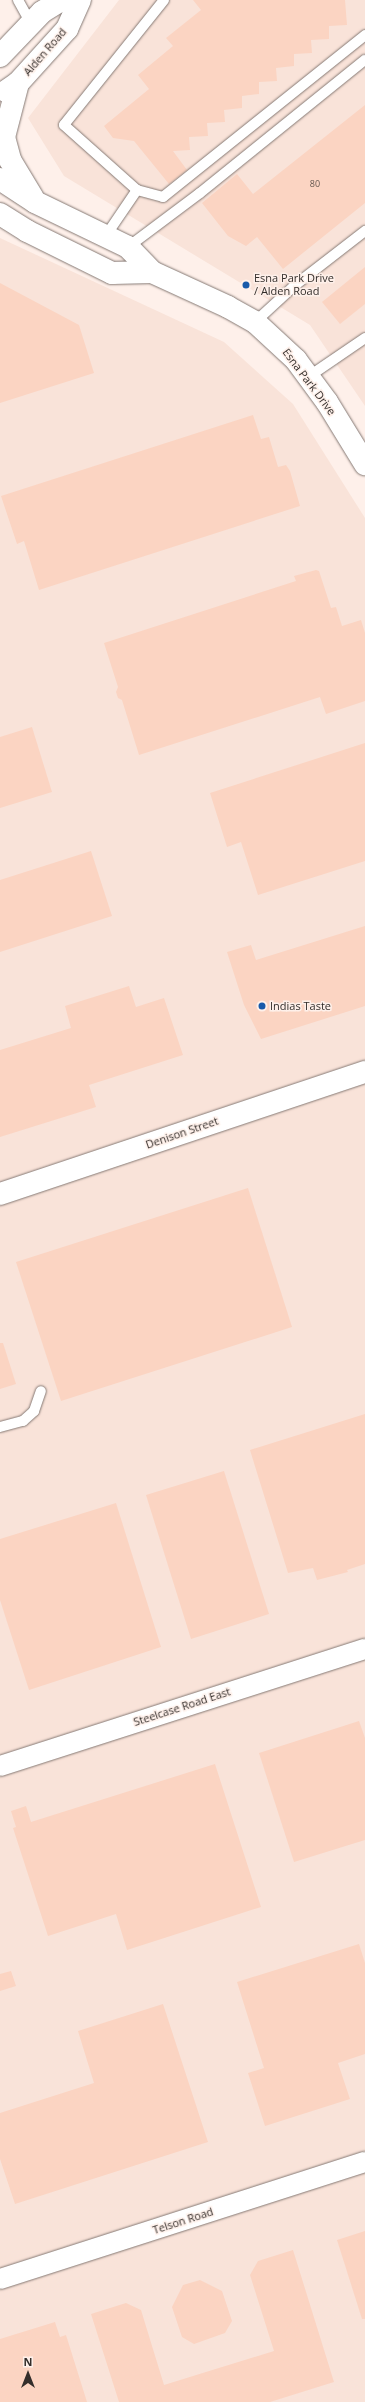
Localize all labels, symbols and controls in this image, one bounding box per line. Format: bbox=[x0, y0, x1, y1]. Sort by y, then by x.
street label: Alden Road bbox=[21, 26, 69, 78]
house number: 80 bbox=[310, 179, 320, 189]
place label: Esna Park Drive / Alden Road bbox=[254, 272, 334, 298]
marker: Esna Park Drive / Alden Road bbox=[241, 280, 251, 290]
street label: Esna Park Drive bbox=[280, 346, 338, 418]
place label: Indias Taste bbox=[270, 999, 331, 1013]
marker: Indias Taste bbox=[257, 1001, 267, 1011]
street label: Denison Street bbox=[144, 1114, 220, 1152]
street label: Steelcase Road East bbox=[132, 1685, 232, 1729]
street label: Telson Road bbox=[151, 2205, 215, 2237]
north arrow bbox=[8, 2354, 48, 2394]
text: N bbox=[24, 2354, 32, 2369]

